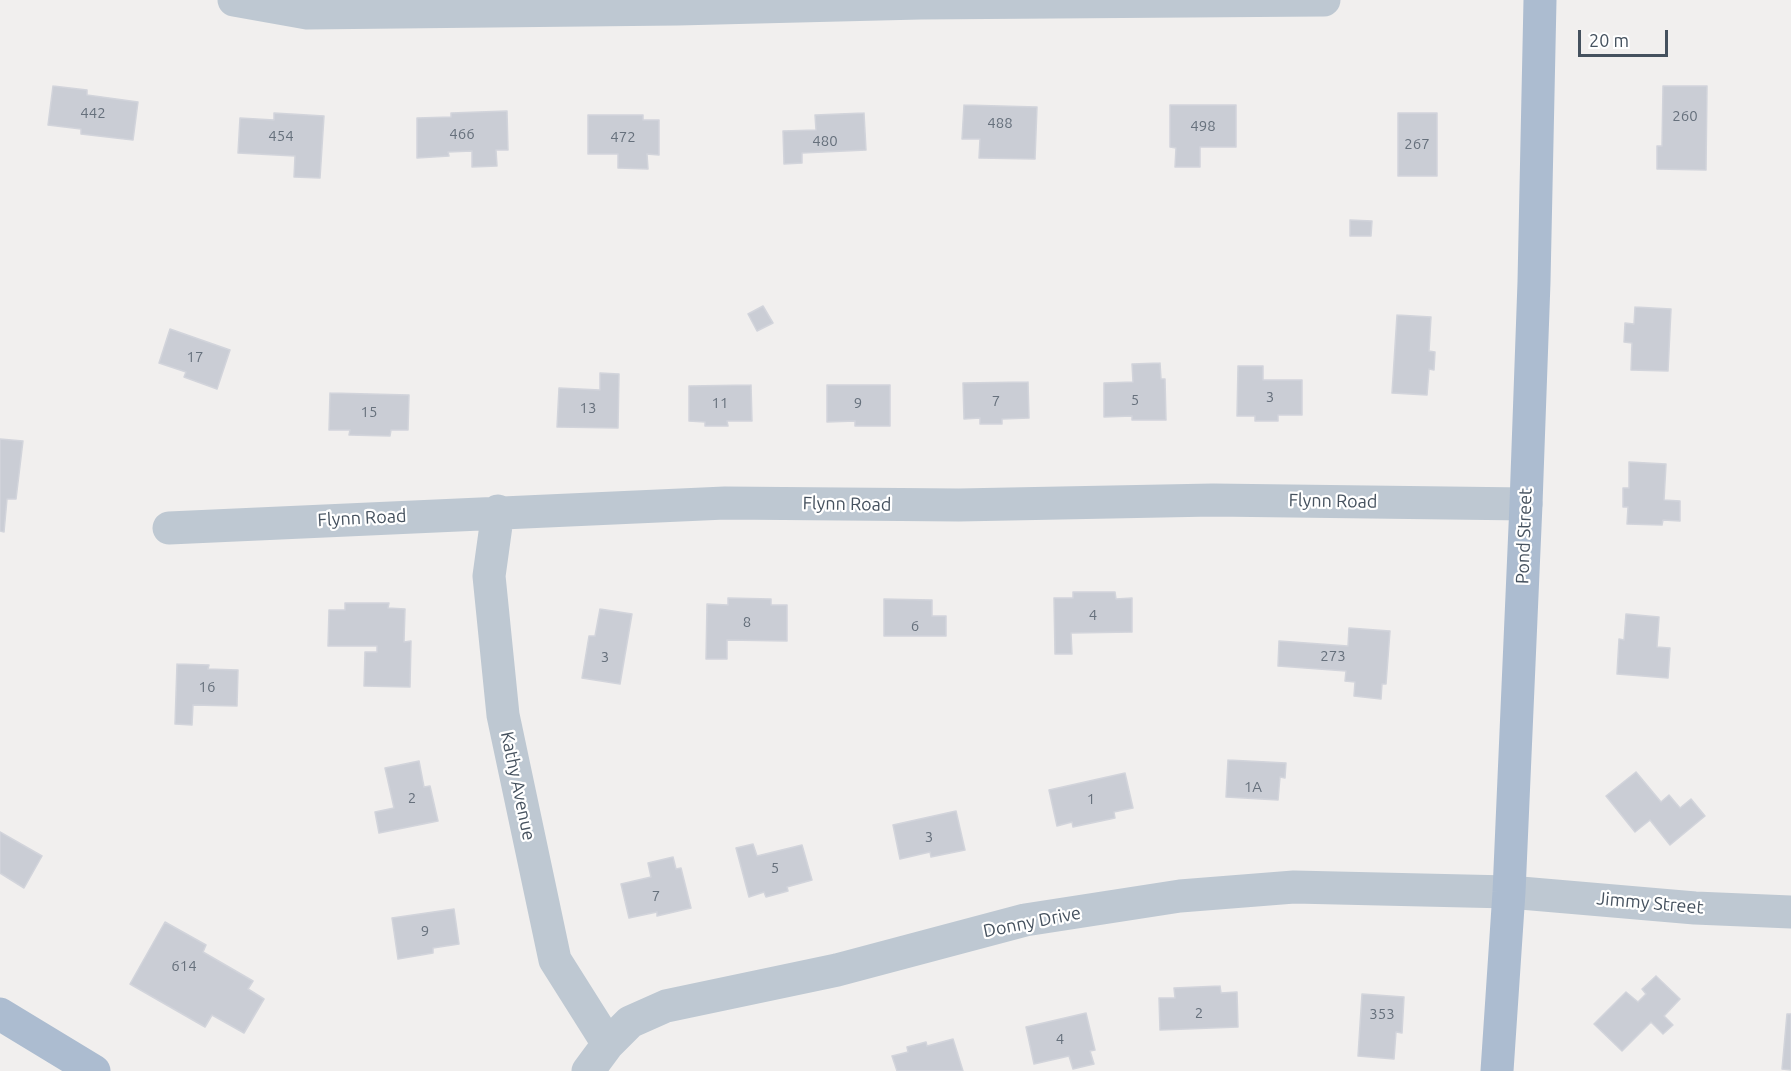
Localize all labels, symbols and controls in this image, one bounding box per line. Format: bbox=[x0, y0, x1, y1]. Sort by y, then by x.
scale bar bbox=[1581, 18, 1671, 56]
text: 20 m bbox=[1589, 30, 1629, 50]
house number: 442 bbox=[80, 104, 106, 122]
house number: 260 bbox=[1672, 107, 1698, 125]
house number: 488 bbox=[987, 114, 1013, 132]
house number: 498 bbox=[1190, 117, 1216, 135]
house number: 466 bbox=[449, 125, 475, 143]
house number: 454 bbox=[268, 127, 294, 145]
house number: 472 bbox=[610, 128, 636, 146]
house number: 480 bbox=[812, 132, 838, 150]
house number: 267 bbox=[1404, 135, 1430, 153]
house number: 17 bbox=[187, 348, 203, 366]
house number: 3 bbox=[1266, 388, 1274, 406]
house number: 5 bbox=[1131, 391, 1139, 409]
house number: 7 bbox=[992, 392, 1000, 410]
house number: 11 bbox=[712, 394, 728, 412]
house number: 9 bbox=[854, 394, 862, 412]
house number: 13 bbox=[580, 399, 596, 417]
house number: 15 bbox=[361, 403, 377, 421]
street label: Pond Street bbox=[1512, 488, 1536, 584]
street label: Flynn Road bbox=[1288, 489, 1378, 513]
street label: Flynn Road bbox=[802, 492, 892, 516]
street label: Flynn Road bbox=[317, 505, 407, 531]
house number: 4 bbox=[1089, 606, 1097, 624]
house number: 8 bbox=[743, 613, 751, 631]
house number: 6 bbox=[911, 617, 919, 635]
house number: 273 bbox=[1320, 647, 1346, 665]
house number: 3 bbox=[601, 648, 609, 666]
house number: 16 bbox=[199, 678, 215, 696]
street label: Kathy Avenue bbox=[496, 730, 540, 842]
house number: 1A bbox=[1244, 778, 1262, 796]
house number: 2 bbox=[408, 789, 416, 807]
house number: 1 bbox=[1087, 790, 1095, 808]
house number: 3 bbox=[925, 828, 933, 846]
house number: 5 bbox=[771, 859, 779, 877]
house number: 7 bbox=[652, 887, 660, 905]
street label: Jimmy Street bbox=[1596, 888, 1704, 918]
street label: Donny Drive bbox=[981, 902, 1083, 942]
house number: 9 bbox=[421, 922, 429, 940]
house number: 614 bbox=[171, 957, 197, 975]
house number: 2 bbox=[1195, 1004, 1203, 1022]
house number: 353 bbox=[1369, 1005, 1395, 1023]
house number: 4 bbox=[1056, 1030, 1064, 1048]

